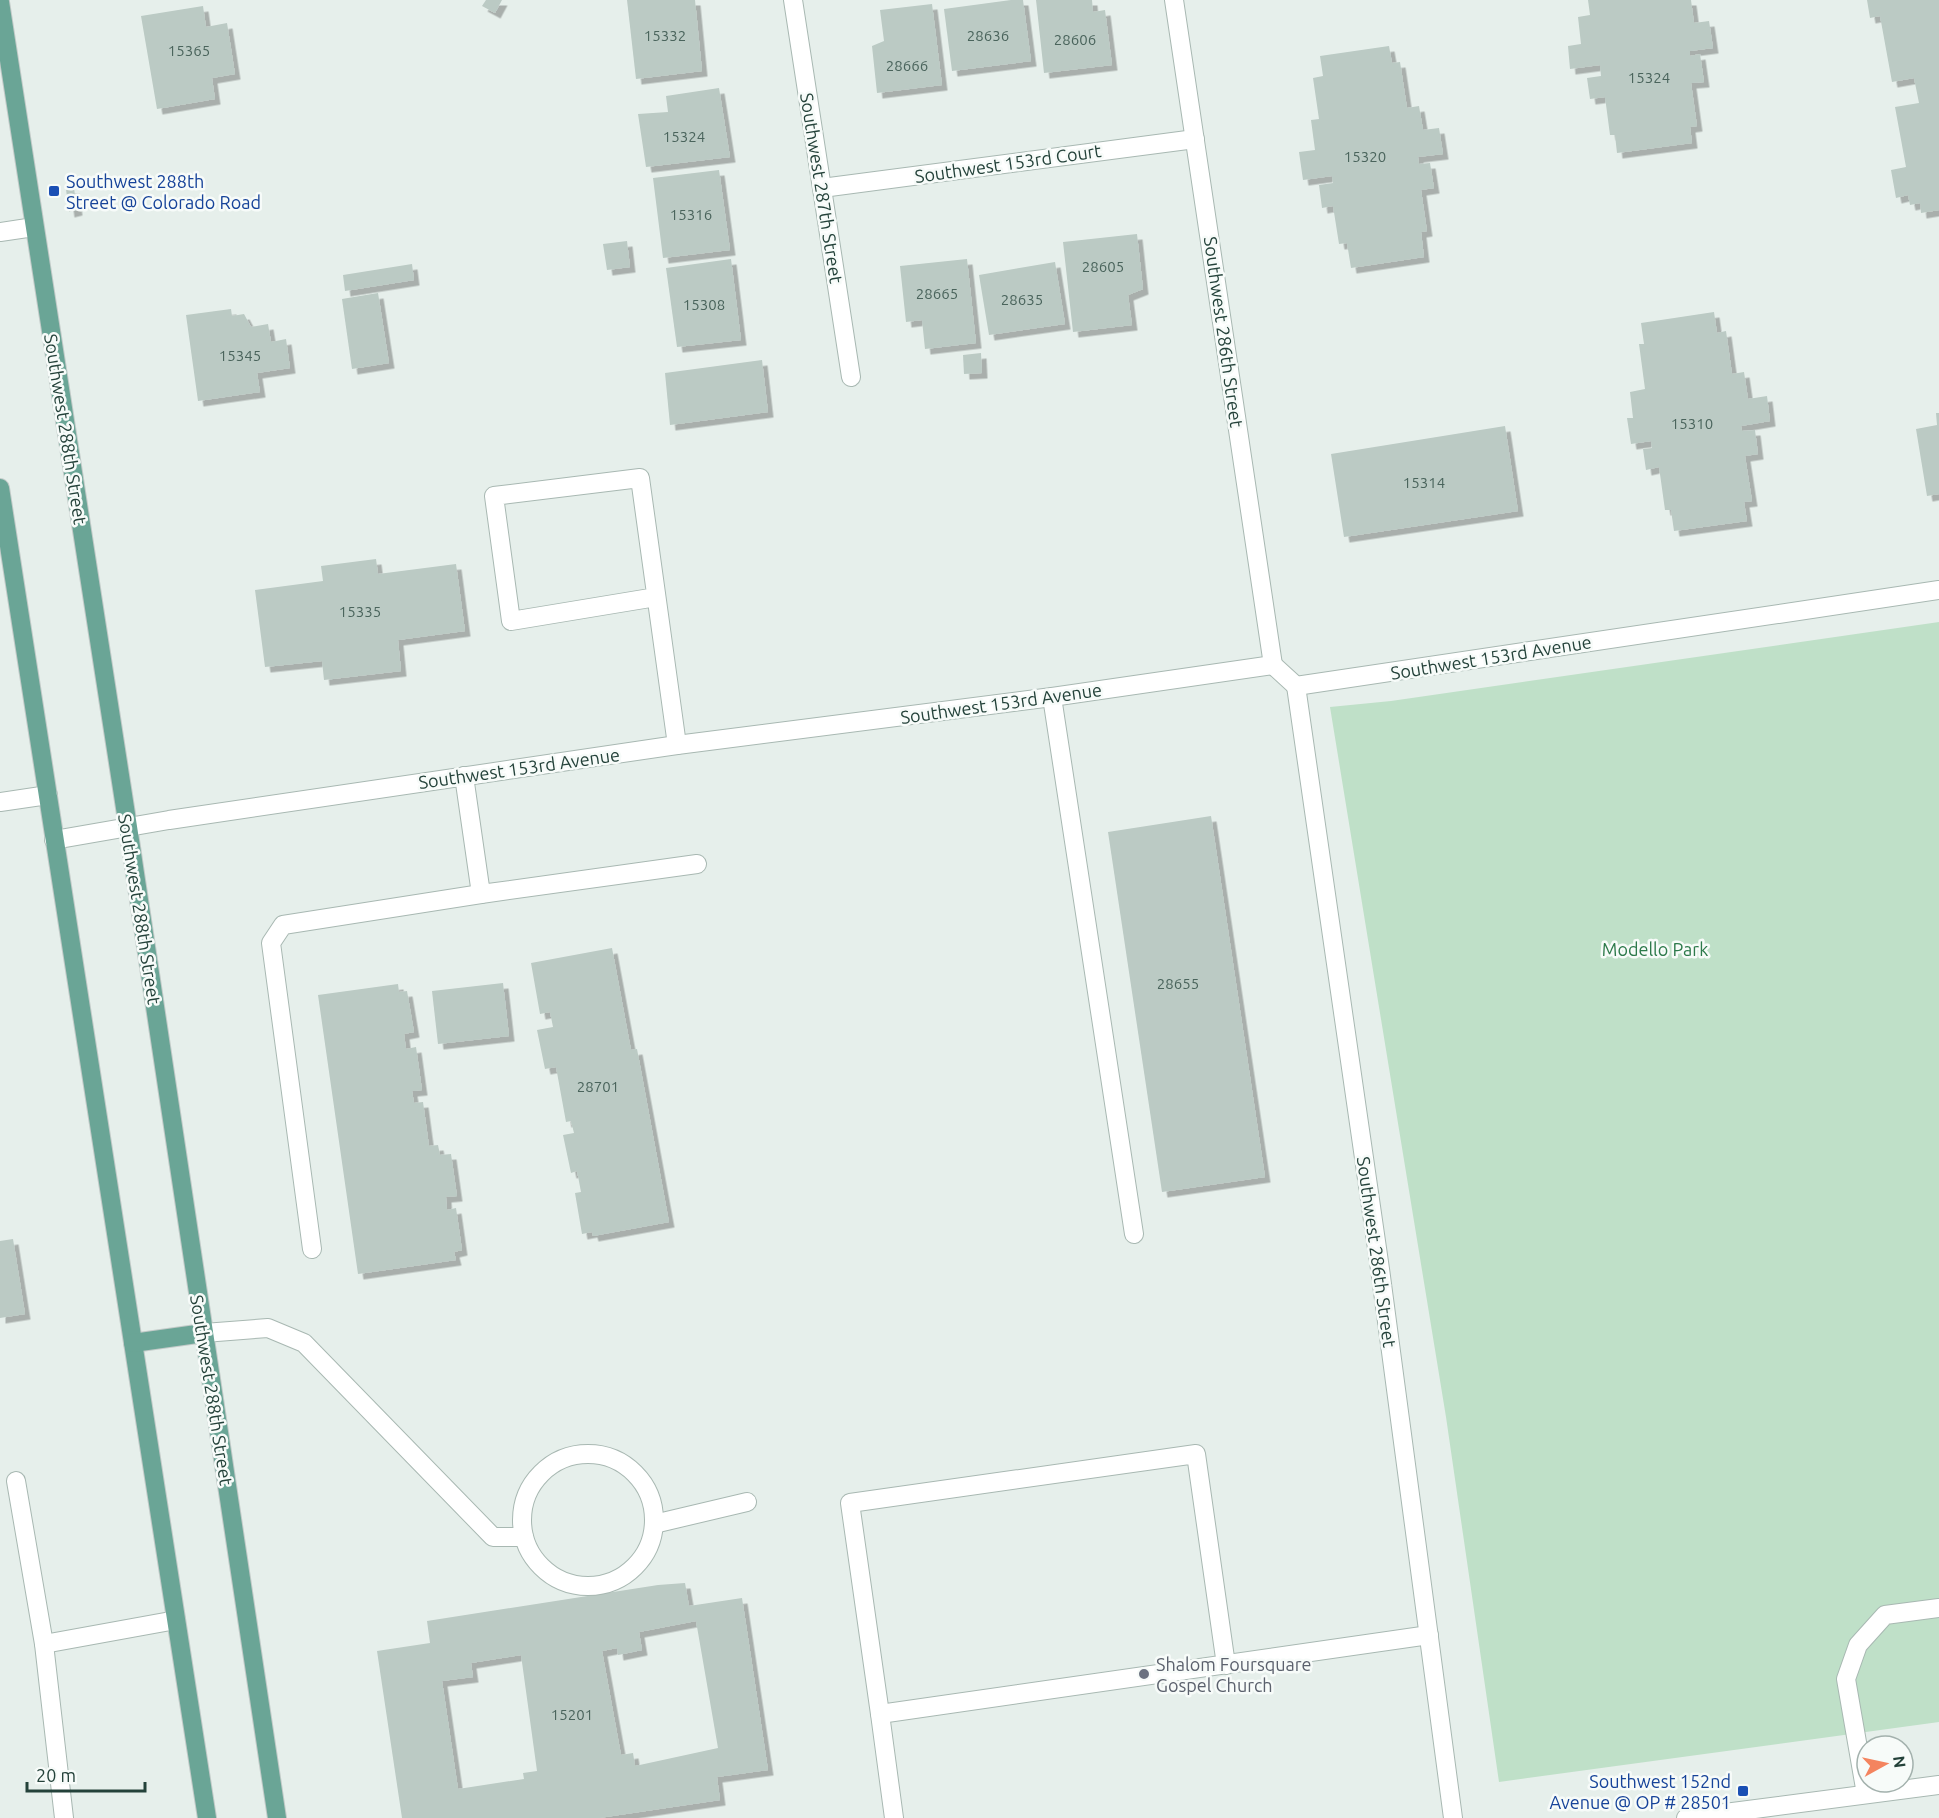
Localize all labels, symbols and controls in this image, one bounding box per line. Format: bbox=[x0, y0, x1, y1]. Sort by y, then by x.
house number: 15332 bbox=[644, 27, 686, 44]
house number: 28636 bbox=[967, 27, 1009, 44]
house number: 28606 bbox=[1054, 31, 1096, 48]
house number: 15365 bbox=[168, 42, 210, 59]
house number: 28666 bbox=[886, 57, 928, 74]
house number: 15324 bbox=[1628, 69, 1670, 86]
street label: Southwest 287th Street bbox=[797, 91, 847, 285]
house number: 15324 bbox=[663, 128, 705, 145]
street label: Southwest 153rd Court bbox=[913, 140, 1103, 186]
house number: 15320 bbox=[1344, 148, 1386, 165]
place label: Southwest 288th Street @ Colorado Road bbox=[66, 171, 261, 212]
marker: Southwest 288th Street @ Colorado Road bbox=[47, 184, 61, 198]
house number: 15316 bbox=[670, 206, 712, 223]
street label: Southwest 286th Street bbox=[1201, 235, 1247, 429]
house number: 28605 bbox=[1082, 258, 1124, 275]
house number: 28665 bbox=[916, 285, 958, 302]
house number: 28635 bbox=[1001, 291, 1043, 308]
house number: 15308 bbox=[683, 296, 725, 313]
street label: Southwest 288th Street bbox=[41, 332, 91, 526]
house number: 15345 bbox=[219, 347, 261, 364]
house number: 15310 bbox=[1671, 415, 1713, 432]
house number: 15314 bbox=[1403, 474, 1445, 491]
house number: 15335 bbox=[339, 603, 381, 620]
street label: Southwest 153rd Avenue bbox=[1389, 631, 1593, 683]
street label: Southwest 153rd Avenue bbox=[899, 679, 1103, 727]
street label: Southwest 153rd Avenue bbox=[417, 744, 621, 792]
street label: Southwest 288th Street bbox=[115, 812, 165, 1006]
park label: Modello Park bbox=[1602, 939, 1708, 959]
house number: 28655 bbox=[1157, 975, 1199, 992]
house number: 28701 bbox=[577, 1078, 619, 1095]
street label: Southwest 286th Street bbox=[1354, 1155, 1400, 1349]
street label: Southwest 288th Street bbox=[187, 1293, 237, 1487]
place label: Shalom Foursquare Gospel Church bbox=[1156, 1654, 1312, 1695]
marker: Shalom Foursquare Gospel Church bbox=[1137, 1667, 1151, 1681]
house number: 15201 bbox=[551, 1706, 593, 1723]
north arrow bbox=[1855, 1734, 1915, 1794]
scale bar bbox=[27, 1755, 146, 1793]
text: N bbox=[1890, 1755, 1910, 1769]
text: 20 m bbox=[36, 1765, 76, 1785]
place label: Southwest 152nd Avenue @ OP # 28501 bbox=[1550, 1771, 1731, 1812]
marker: Southwest 152nd Avenue @ OP # 28501 bbox=[1736, 1784, 1750, 1798]

